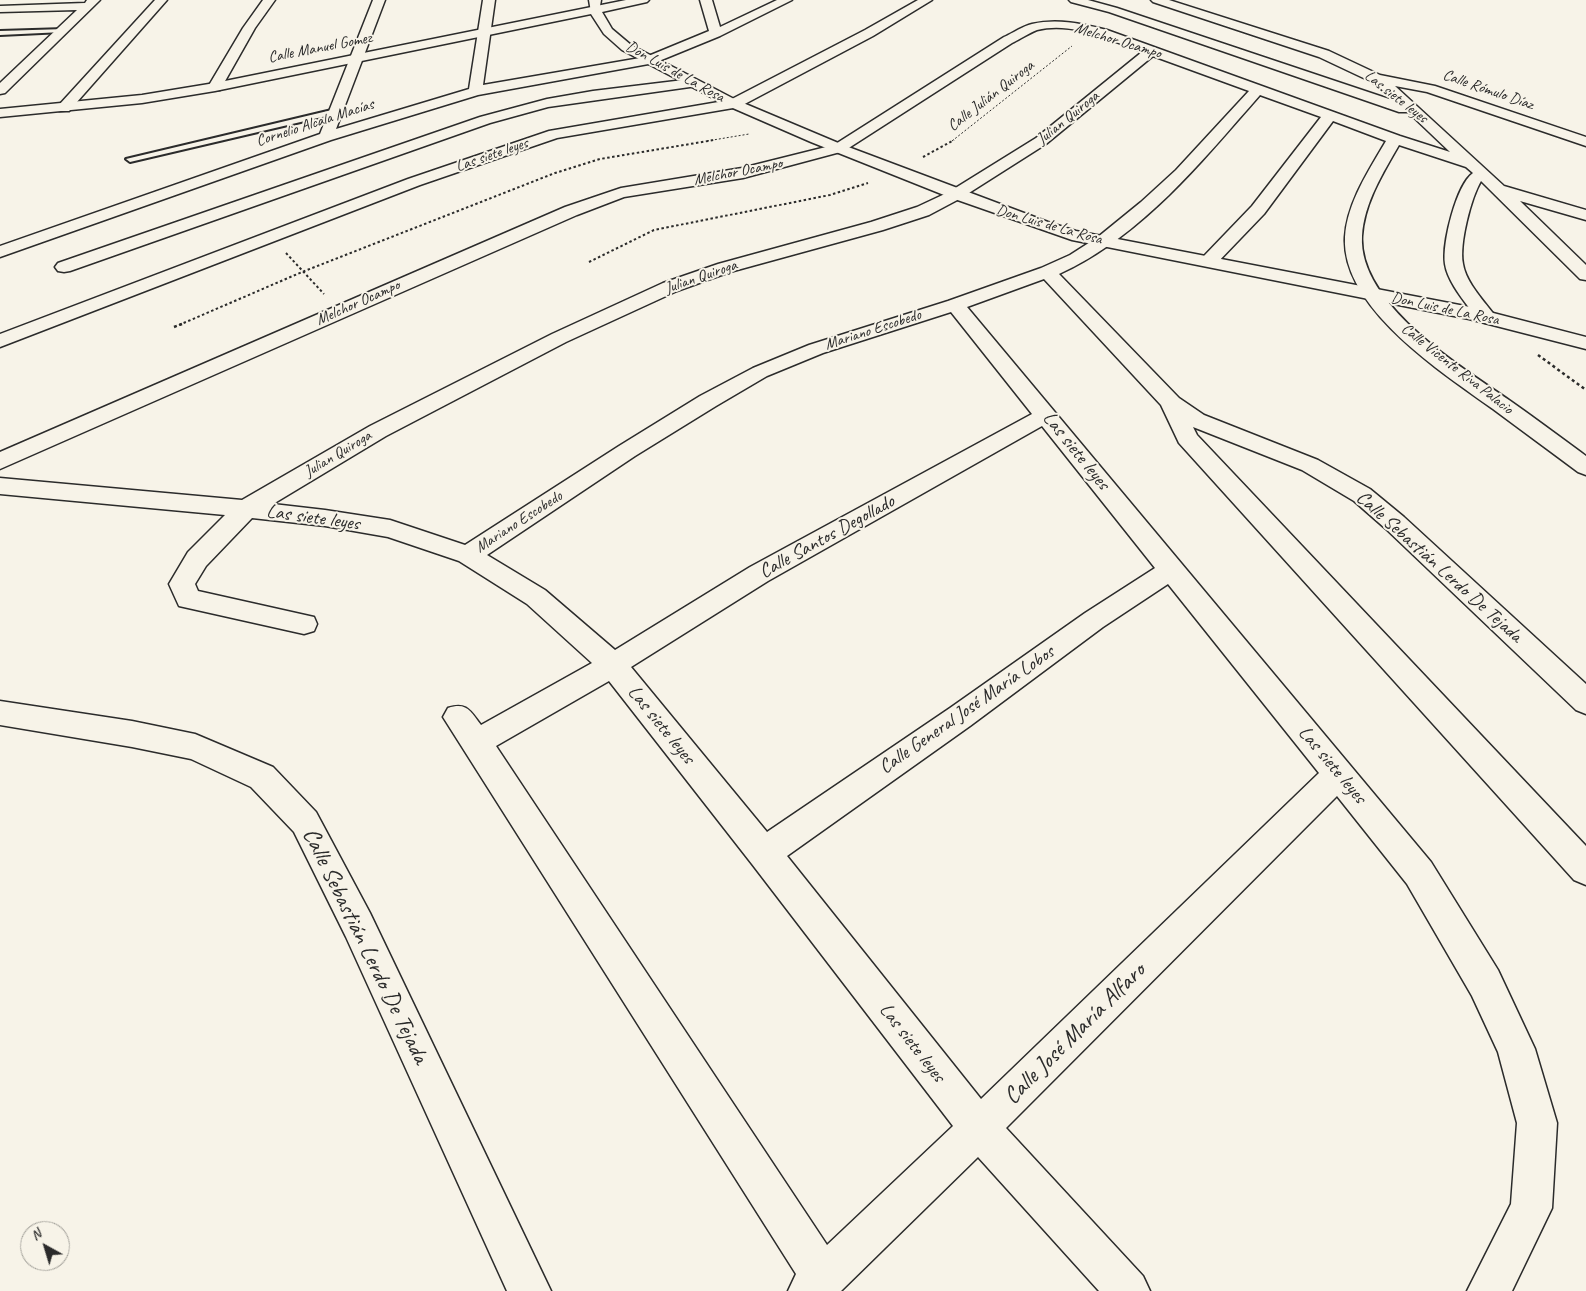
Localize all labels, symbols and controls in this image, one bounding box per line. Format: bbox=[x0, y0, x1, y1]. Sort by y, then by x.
street label: Melchor Ocampo bbox=[1072, 19, 1164, 63]
street label: Calle Manuel Gomez bbox=[267, 29, 373, 67]
street label: Don Luis de La Rosa bbox=[622, 37, 728, 107]
street label: Calle Julián Quiroga bbox=[944, 56, 1038, 136]
street label: Las siete leyes bbox=[1360, 66, 1432, 128]
street label: Calle Rómulo Díaz bbox=[1440, 66, 1536, 114]
street label: Julian Quiroga bbox=[1033, 87, 1103, 149]
street label: Cornelio Alcala Macías bbox=[254, 95, 376, 151]
street label: Las siete leyes bbox=[453, 134, 531, 176]
street label: Melchor Ocampo bbox=[692, 154, 784, 190]
street label: Don Luis de La Rosa bbox=[994, 201, 1104, 249]
street label: Julian Quiroga bbox=[662, 256, 740, 298]
street label: Melchor Ocampo bbox=[313, 276, 403, 330]
street label: Don Luis de La Rosa bbox=[1389, 288, 1501, 330]
street label: Mariano Escobedo bbox=[823, 305, 923, 355]
street label: Calle Vicente Riva Palacio bbox=[1397, 319, 1517, 419]
street label: Las siete leyes bbox=[1037, 407, 1115, 495]
street label: Julian Quiroga bbox=[301, 426, 375, 482]
street label: Calle Sebastián Lerdo De Tejada bbox=[1351, 486, 1527, 648]
street label: Mariano Escobedo bbox=[472, 487, 566, 557]
street label: Calle Santos Degollado bbox=[755, 490, 899, 584]
street label: Las siete leyes bbox=[265, 500, 361, 536]
street label: Calle General José María Lobos bbox=[875, 640, 1059, 780]
street label: Las siete leyes bbox=[622, 681, 700, 769]
street label: Las siete leyes bbox=[1293, 721, 1371, 809]
street label: Calle Sebastián Lerdo De Tejada bbox=[295, 823, 435, 1069]
street label: Calle José María Alfaro bbox=[998, 957, 1152, 1111]
street label: Las siete leyes bbox=[874, 999, 950, 1087]
north arrow bbox=[20, 1221, 70, 1271]
text: N bbox=[27, 1225, 45, 1244]

